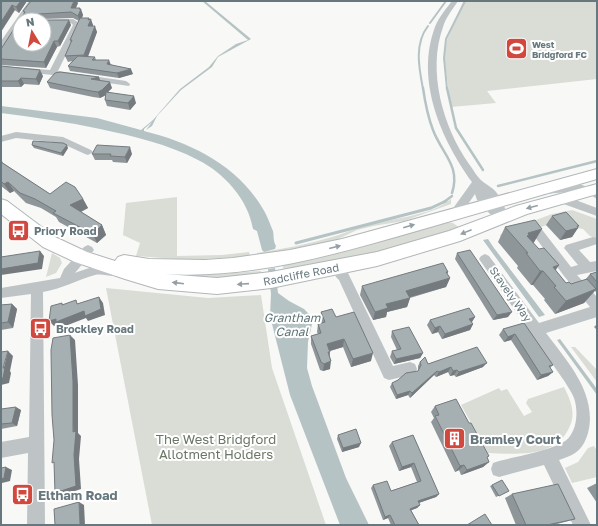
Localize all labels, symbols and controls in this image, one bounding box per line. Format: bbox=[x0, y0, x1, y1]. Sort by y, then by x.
north arrow bbox=[12, 12, 52, 52]
text: N bbox=[25, 15, 35, 29]
sports icon: West Bridgford FC bbox=[504, 36, 530, 62]
place label: West Bridgford FC bbox=[532, 39, 588, 60]
one-way arrow bbox=[525, 204, 537, 210]
bus stop icon: Priory Road bbox=[6, 217, 32, 243]
one-way arrow bbox=[402, 223, 415, 229]
place label: Priory Road bbox=[34, 224, 97, 237]
one-way arrow bbox=[459, 229, 471, 235]
one-way arrow bbox=[329, 244, 342, 250]
street label: Radcliffe Road bbox=[262, 260, 340, 288]
street label: Stavely Way bbox=[487, 264, 535, 324]
one-way arrow bbox=[172, 280, 184, 287]
one-way arrow bbox=[237, 280, 249, 287]
water label: Grantham Canal bbox=[264, 310, 322, 339]
bus stop icon: Brockley Road bbox=[28, 315, 54, 341]
place label: Brockley Road bbox=[56, 322, 134, 335]
building icon: Bramley Court bbox=[442, 426, 468, 452]
park label: The West Bridgford Allotment Holders bbox=[156, 431, 276, 462]
place label: Bramley Court bbox=[470, 431, 561, 447]
bus stop icon: Eltham Road bbox=[9, 482, 35, 508]
place label: Eltham Road bbox=[38, 487, 118, 503]

